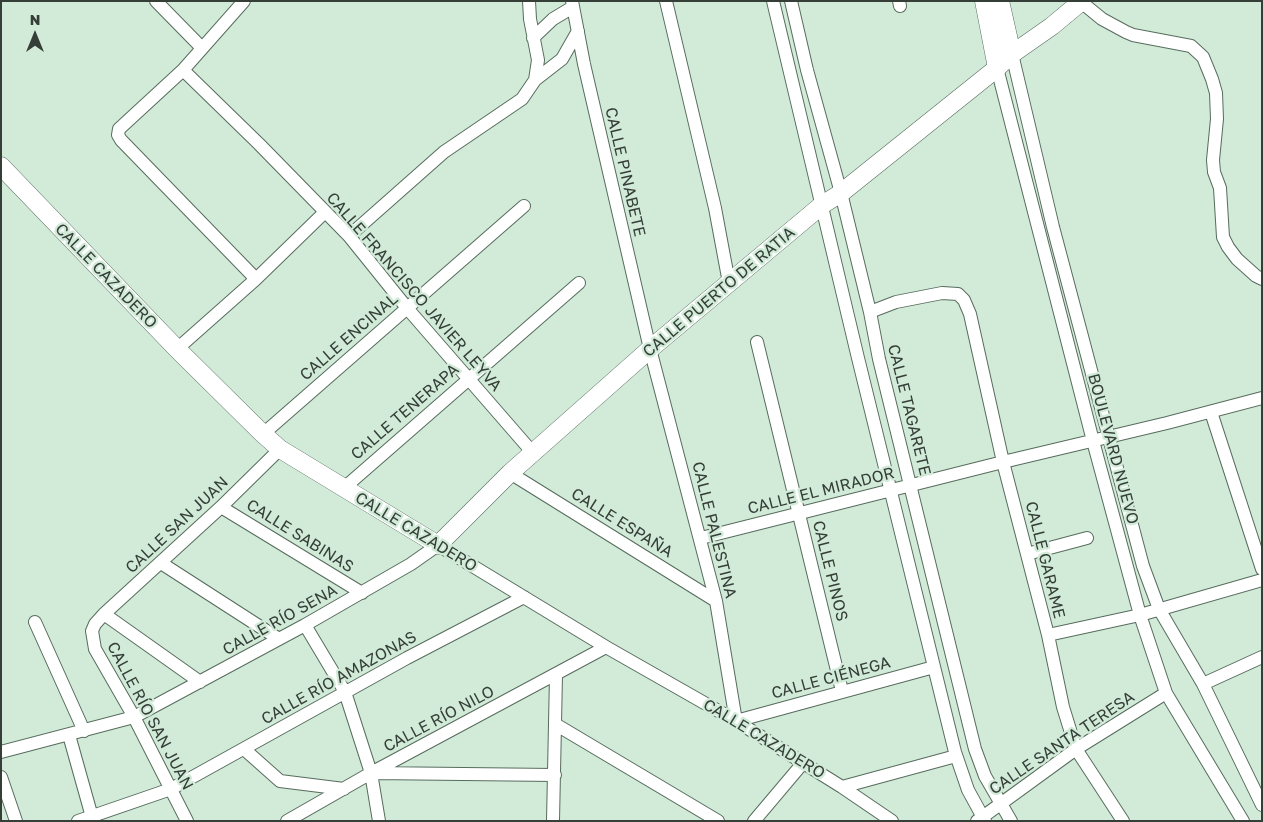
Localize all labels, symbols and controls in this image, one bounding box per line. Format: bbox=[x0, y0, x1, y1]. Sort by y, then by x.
north arrow bbox=[10, 10, 60, 60]
text: N bbox=[30, 11, 40, 28]
street label: CALLE PINABETE bbox=[601, 106, 649, 238]
street label: CALLE FRANCISCO JAVIER LEYVA bbox=[322, 189, 506, 395]
street label: CALLE CAZADERO bbox=[51, 219, 161, 333]
street label: CALLE PUERTO DE RATIA bbox=[639, 223, 799, 361]
street label: CALLE ENCINAL bbox=[296, 289, 402, 385]
street label: CALLE TAGARETE bbox=[883, 342, 935, 478]
street label: CALLE TENERAPA bbox=[347, 360, 463, 464]
street label: BOULEVARD NUEVO bbox=[1084, 372, 1142, 526]
street label: CALLE PALESTINA bbox=[688, 460, 740, 600]
street label: CALLE EL MIRADOR bbox=[746, 463, 896, 519]
street label: CALLE SAN JUAN bbox=[122, 473, 232, 577]
street label: CALLE ESPAÑA bbox=[568, 484, 676, 562]
street label: CALLE CAZADERO bbox=[352, 488, 480, 576]
street label: CALLE SABINAS bbox=[243, 495, 357, 577]
street label: CALLE GARAME bbox=[1021, 499, 1069, 621]
street label: CALLE PINOS bbox=[808, 519, 852, 623]
street label: CALLE RÍO SENA bbox=[219, 581, 341, 659]
street label: CALLE RÍO AMAZONAS bbox=[258, 627, 420, 729]
street label: CALLE RÍO SAN JUAN bbox=[103, 639, 197, 793]
street label: CALLE CIÉNEGA bbox=[769, 653, 893, 703]
street label: CALLE RÍO NILO bbox=[380, 682, 498, 756]
street label: CALLE SANTA TERESA bbox=[986, 687, 1138, 799]
street label: CALLE CAZADERO bbox=[700, 695, 828, 783]

